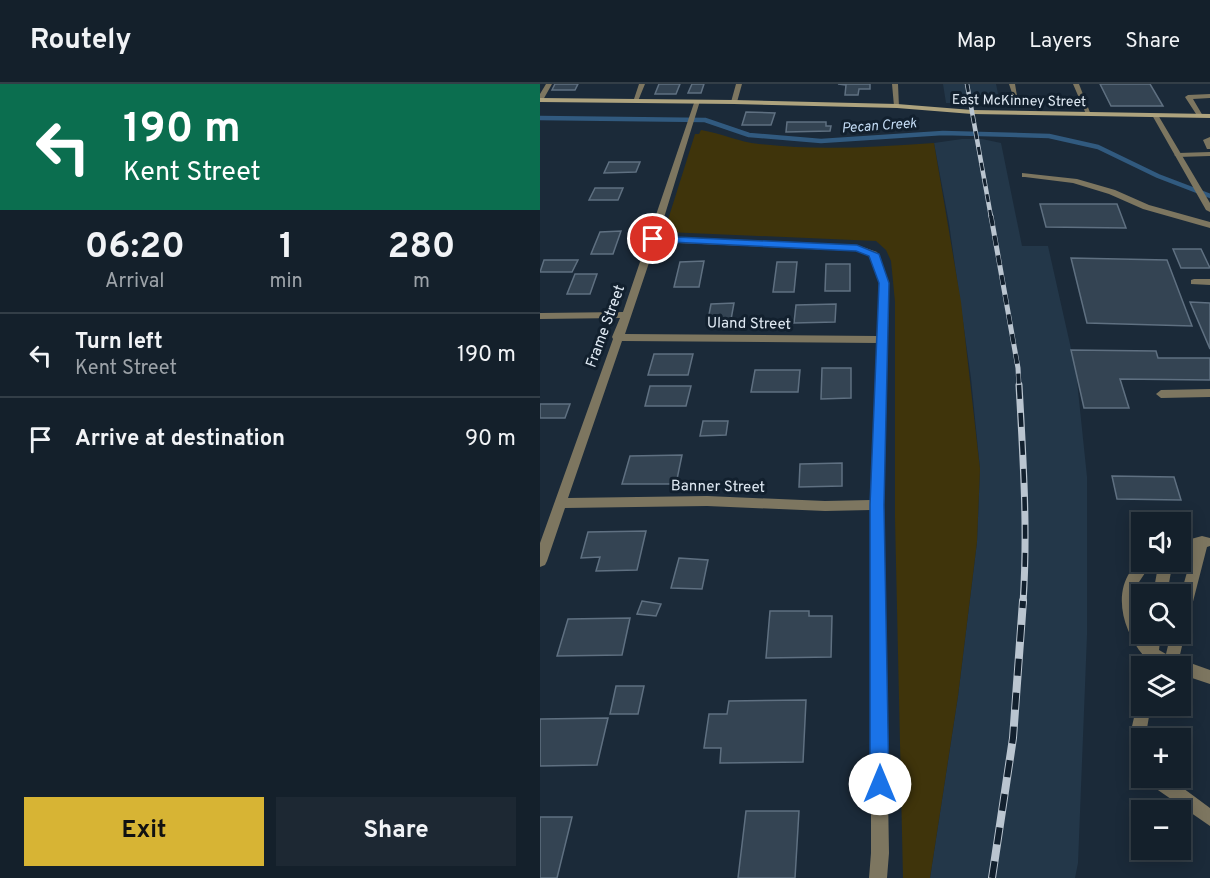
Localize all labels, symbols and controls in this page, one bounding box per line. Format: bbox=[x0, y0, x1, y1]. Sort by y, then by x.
text: Routely bbox=[30, 23, 131, 59]
text: Map bbox=[957, 28, 996, 55]
text: Layers bbox=[1029, 28, 1092, 55]
text: Share bbox=[1125, 28, 1180, 55]
street label: East McKinney Street bbox=[952, 92, 1086, 111]
text: 190 m bbox=[123, 104, 241, 157]
icon: left bbox=[24, 108, 102, 186]
water label: Pecan Creek bbox=[841, 115, 918, 138]
text: Kent Street bbox=[123, 156, 261, 190]
pin bbox=[627, 213, 678, 264]
icon: arrive bbox=[636, 222, 669, 255]
text: 06:20 bbox=[85, 225, 185, 271]
text: 1 bbox=[279, 225, 293, 271]
text: 280 bbox=[388, 225, 455, 271]
text: Arrival bbox=[105, 269, 165, 295]
text: min bbox=[270, 269, 303, 295]
text: m bbox=[413, 269, 430, 295]
street label: Frame Street bbox=[583, 283, 630, 371]
street label: Uland Street bbox=[707, 314, 791, 335]
text: Turn left bbox=[75, 329, 163, 356]
icon: left bbox=[24, 339, 57, 372]
text: 190 m bbox=[457, 342, 516, 369]
text: Kent Street bbox=[75, 356, 177, 382]
icon: arrive bbox=[24, 423, 57, 456]
text: Arrive at destination bbox=[75, 426, 285, 453]
text: 90 m bbox=[465, 426, 516, 453]
street label: Banner Street bbox=[671, 477, 765, 498]
map controls bbox=[1131, 512, 1191, 860]
button: sound bbox=[1131, 512, 1191, 572]
button: search bbox=[1131, 584, 1191, 644]
button: layers bbox=[1131, 656, 1191, 716]
button: + bbox=[1131, 728, 1191, 788]
position arrow bbox=[848, 752, 912, 816]
button: Exit bbox=[24, 797, 264, 866]
button: Share bbox=[276, 797, 516, 866]
button: − bbox=[1131, 800, 1191, 860]

